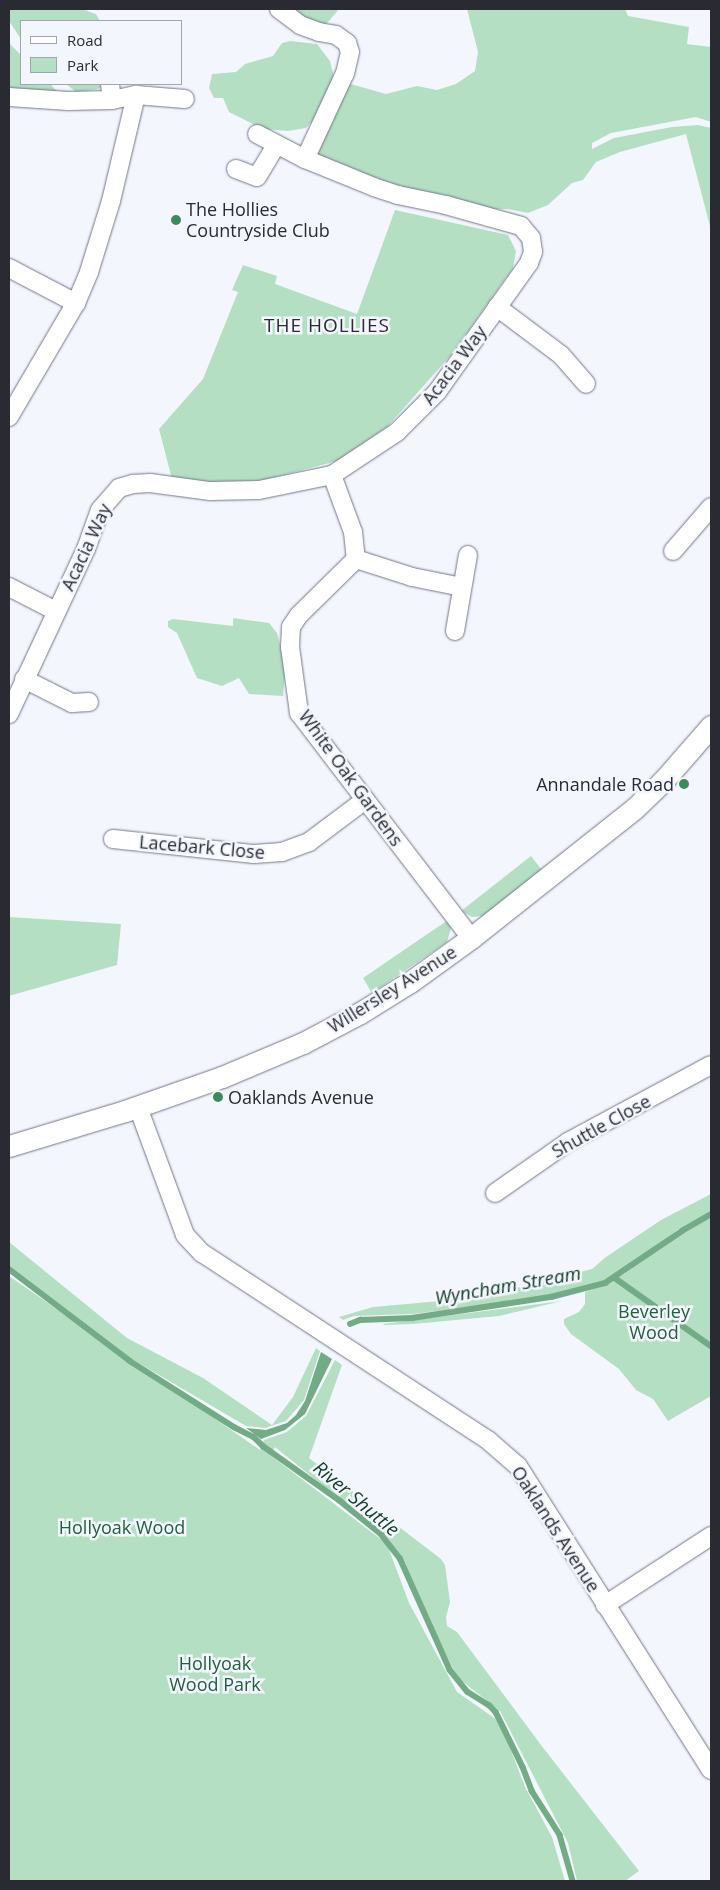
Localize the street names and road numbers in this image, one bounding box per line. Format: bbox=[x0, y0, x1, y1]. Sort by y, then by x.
street label: Acacia Way bbox=[417, 321, 491, 409]
street label: Acacia Way bbox=[56, 500, 116, 594]
street label: White Oak Gardens bbox=[294, 706, 408, 850]
street label: Lacebark Close bbox=[138, 831, 266, 863]
street label: Willersley Avenue bbox=[324, 941, 460, 1037]
street label: Shuttle Close bbox=[548, 1090, 654, 1162]
street label: Oaklands Avenue bbox=[507, 1462, 605, 1596]

